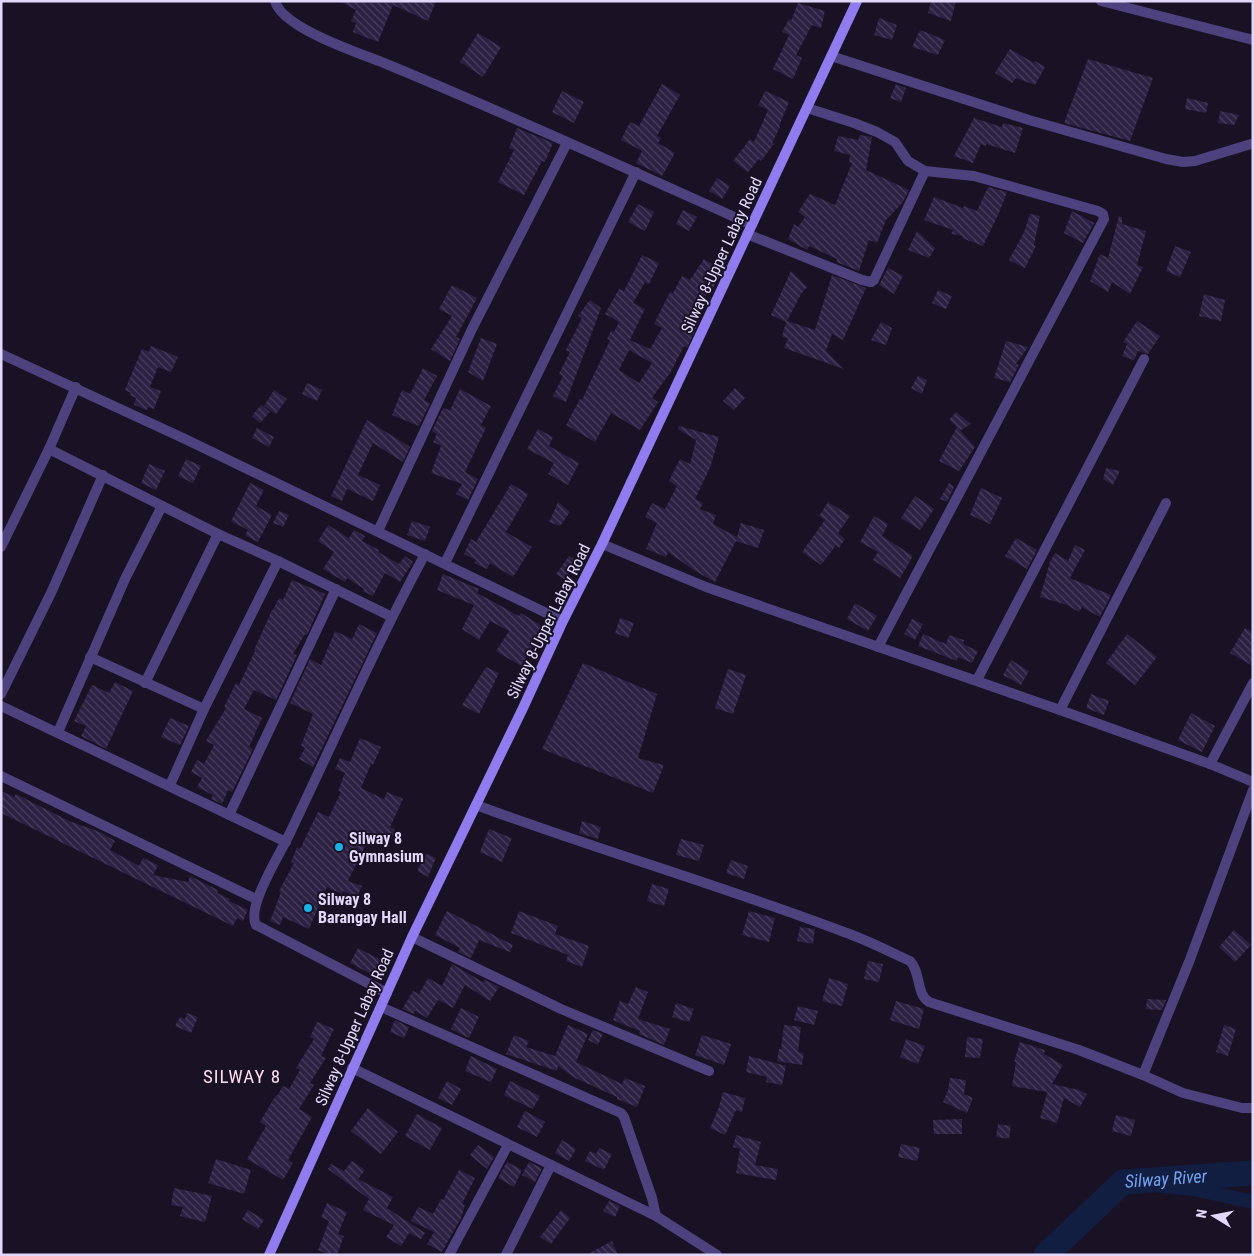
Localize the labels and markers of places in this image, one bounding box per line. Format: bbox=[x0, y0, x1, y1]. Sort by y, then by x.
place label: Silway 8 Gymnasium bbox=[349, 829, 424, 866]
marker: Silway 8 Gymnasium bbox=[333, 841, 345, 853]
place label: Silway 8 Barangay Hall bbox=[318, 890, 407, 927]
marker: Silway 8 Barangay Hall bbox=[302, 902, 314, 914]

